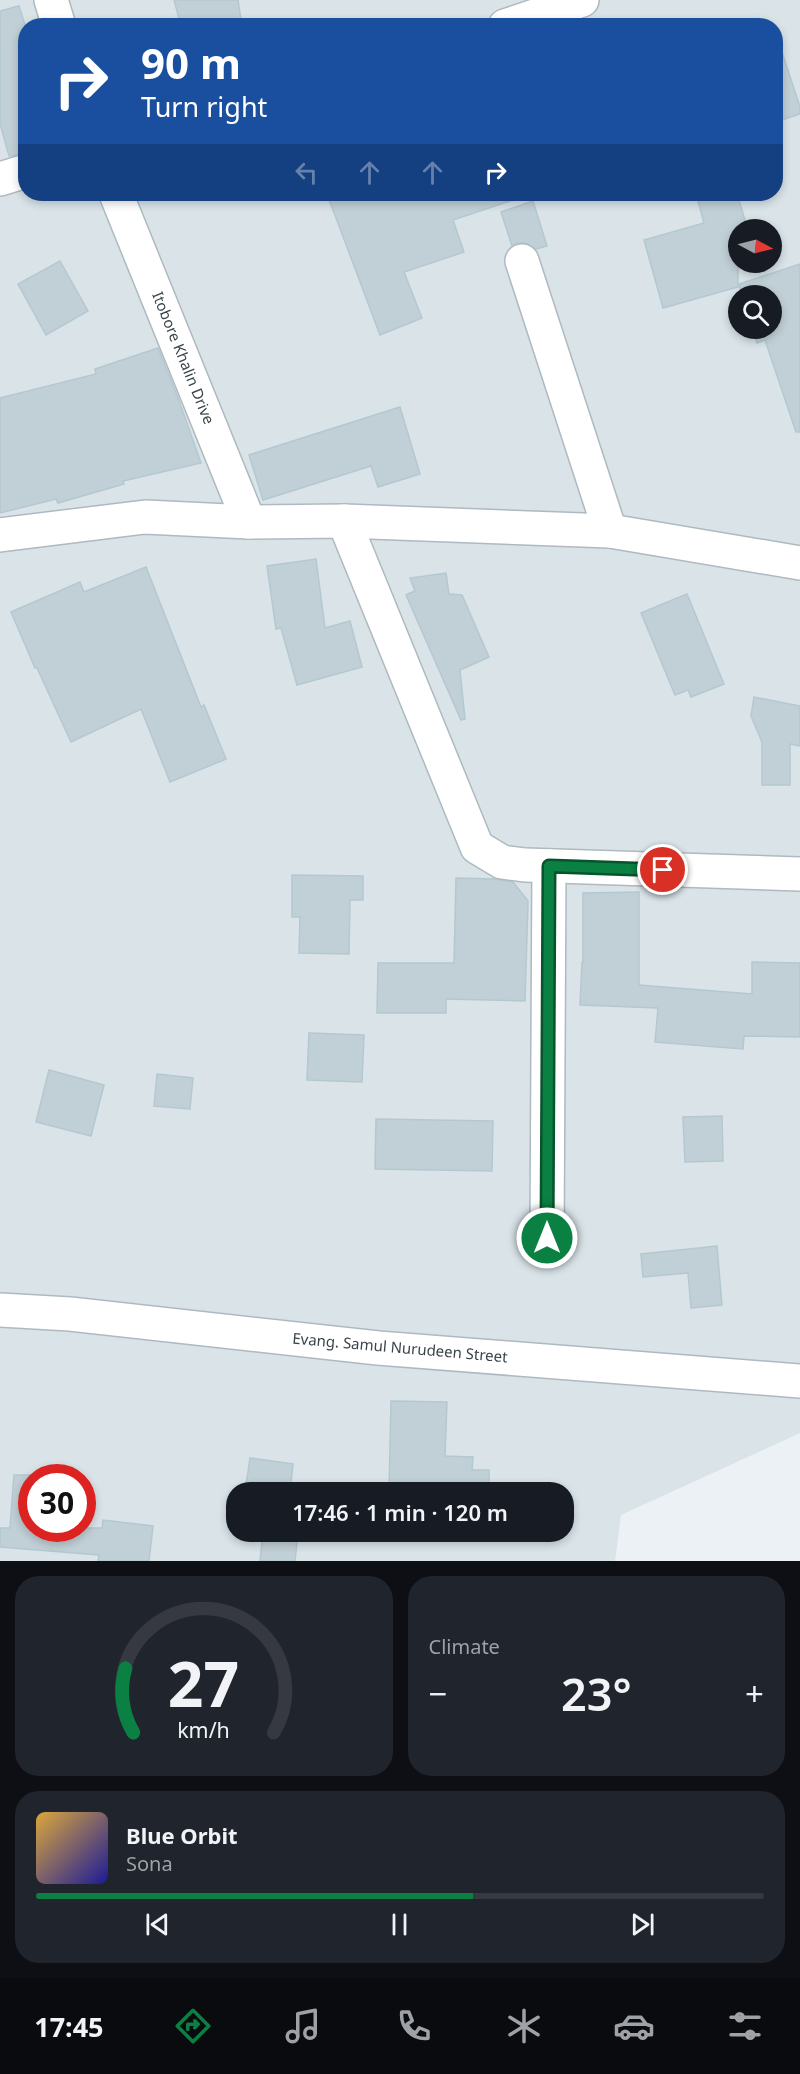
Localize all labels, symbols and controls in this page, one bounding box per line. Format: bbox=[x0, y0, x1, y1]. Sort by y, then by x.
text: 90 m bbox=[141, 34, 241, 91]
icon: right bbox=[42, 42, 120, 120]
text: Turn right bbox=[141, 88, 267, 125]
icon: left bbox=[290, 156, 323, 189]
icon: ahead bbox=[353, 156, 386, 189]
icon: ahead bbox=[416, 156, 449, 189]
icon: right bbox=[479, 156, 512, 189]
north arrow bbox=[728, 219, 782, 273]
map controls bbox=[728, 219, 782, 339]
button: search bbox=[728, 285, 782, 339]
street label: Itobore Khalin Drive bbox=[148, 288, 220, 427]
pin bbox=[637, 844, 688, 895]
icon: arrive bbox=[646, 853, 679, 886]
position arrow bbox=[515, 1206, 579, 1270]
street label: Evang. Samul Nurudeen Street bbox=[292, 1328, 509, 1366]
speed limit sign: 30 bbox=[18, 1464, 96, 1542]
text: 17:46 · 1 min · 120 m bbox=[292, 1497, 508, 1527]
text: Climate bbox=[429, 1633, 500, 1660]
text: 27 bbox=[168, 1640, 239, 1725]
text: 23° bbox=[561, 1663, 632, 1724]
text: − bbox=[429, 1671, 447, 1716]
text: + bbox=[745, 1671, 764, 1716]
text: km/h bbox=[177, 1715, 230, 1744]
text: Blue Orbit bbox=[126, 1820, 238, 1850]
text: Sona bbox=[126, 1850, 173, 1877]
icon: previous bbox=[141, 1908, 174, 1941]
icon: pause bbox=[383, 1908, 416, 1941]
icon: next bbox=[626, 1908, 659, 1941]
icon: directions bbox=[172, 2005, 214, 2047]
icon: music bbox=[282, 2005, 324, 2047]
icon: phone bbox=[393, 2005, 435, 2047]
icon: climate bbox=[503, 2005, 545, 2047]
icon: car bbox=[613, 2005, 655, 2047]
icon: filters bbox=[724, 2005, 766, 2047]
text: 17:45 bbox=[34, 2008, 104, 2045]

